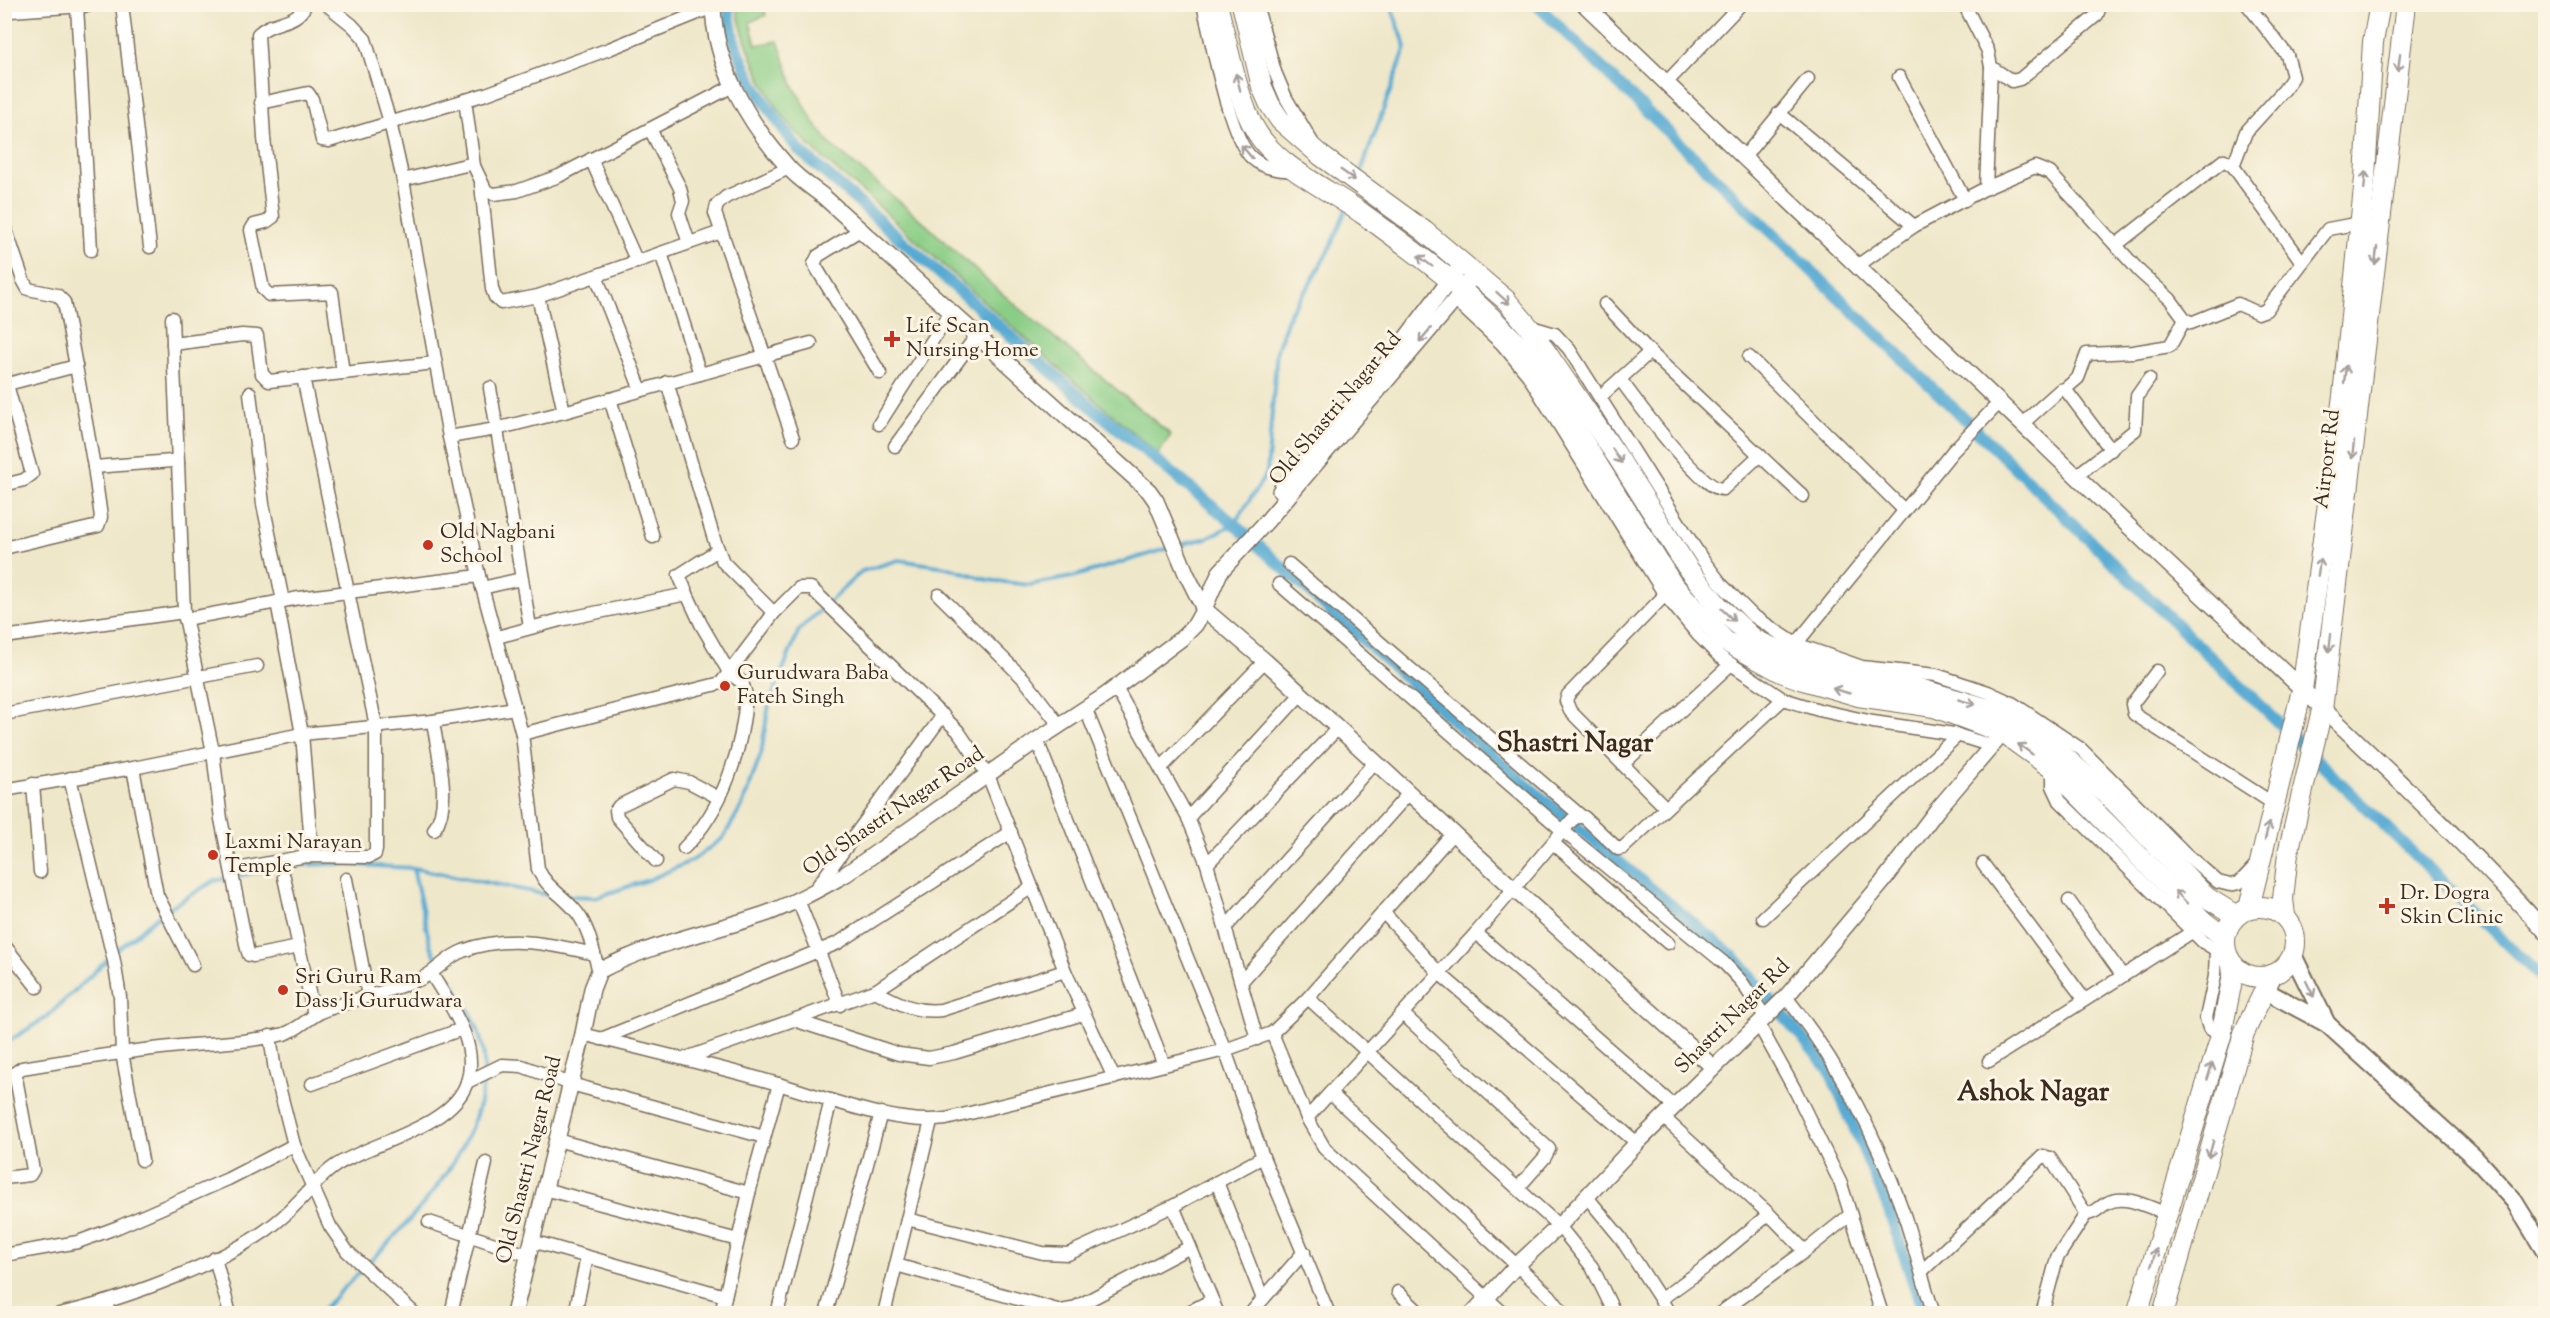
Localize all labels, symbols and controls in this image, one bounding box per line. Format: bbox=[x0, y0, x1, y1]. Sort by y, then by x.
one-way arrow bbox=[2393, 52, 2404, 72]
one-way arrow bbox=[1232, 73, 1243, 92]
one-way arrow bbox=[1241, 144, 1254, 160]
one-way arrow bbox=[1340, 169, 1356, 181]
one-way arrow bbox=[2360, 171, 2371, 191]
one-way arrow bbox=[2370, 246, 2381, 266]
one-way arrow bbox=[1417, 255, 1433, 268]
one-way arrow bbox=[1495, 291, 1510, 305]
place label: Life Scan Nursing Home bbox=[906, 312, 1039, 366]
street label: Old Shastri Nagar Rd bbox=[1263, 326, 1409, 492]
one-way arrow bbox=[1419, 327, 1432, 343]
marker: Life Scan Nursing Home bbox=[883, 330, 901, 348]
one-way arrow bbox=[2340, 365, 2351, 385]
street label: Airport Rd bbox=[2307, 408, 2349, 510]
one-way arrow bbox=[2347, 439, 2358, 459]
one-way arrow bbox=[1611, 447, 1623, 464]
place label: Old Nagbani School bbox=[440, 518, 556, 572]
marker: Old Nagbani School bbox=[421, 538, 435, 552]
one-way arrow bbox=[2313, 558, 2324, 578]
one-way arrow bbox=[1721, 608, 1736, 622]
one-way arrow bbox=[2324, 633, 2335, 653]
place label: Gurudwara Baba Fateh Singh bbox=[737, 659, 889, 713]
marker: Gurudwara Baba Fateh Singh bbox=[718, 679, 732, 693]
one-way arrow bbox=[1832, 685, 1851, 696]
one-way arrow bbox=[1957, 697, 1976, 708]
district label: Shastri Nagar bbox=[1497, 725, 1654, 764]
street label: Old Shastri Nagar Road bbox=[797, 740, 991, 884]
one-way arrow bbox=[2017, 743, 2033, 755]
one-way arrow bbox=[2262, 821, 2274, 840]
place label: Laxmi Narayan Temple bbox=[225, 828, 363, 882]
marker: Laxmi Narayan Temple bbox=[206, 848, 220, 862]
place label: Dr. Dogra Skin Clinic bbox=[2400, 879, 2503, 933]
one-way arrow bbox=[2174, 890, 2188, 905]
marker: Dr. Dogra Skin Clinic bbox=[2378, 897, 2396, 915]
street label: Shastri Nagar Rd bbox=[1668, 952, 1798, 1082]
place label: Sri Guru Ram Dass Ji Gurudwara bbox=[295, 963, 463, 1017]
one-way arrow bbox=[2304, 980, 2316, 997]
marker: Sri Guru Ram Dass Ji Gurudwara bbox=[276, 983, 290, 997]
street label: Old Shastri Nagar Road bbox=[490, 1053, 570, 1267]
one-way arrow bbox=[2205, 1062, 2216, 1081]
district label: Ashok Nagar bbox=[1957, 1074, 2110, 1113]
one-way arrow bbox=[2205, 1139, 2216, 1158]
one-way arrow bbox=[2149, 1248, 2160, 1267]

